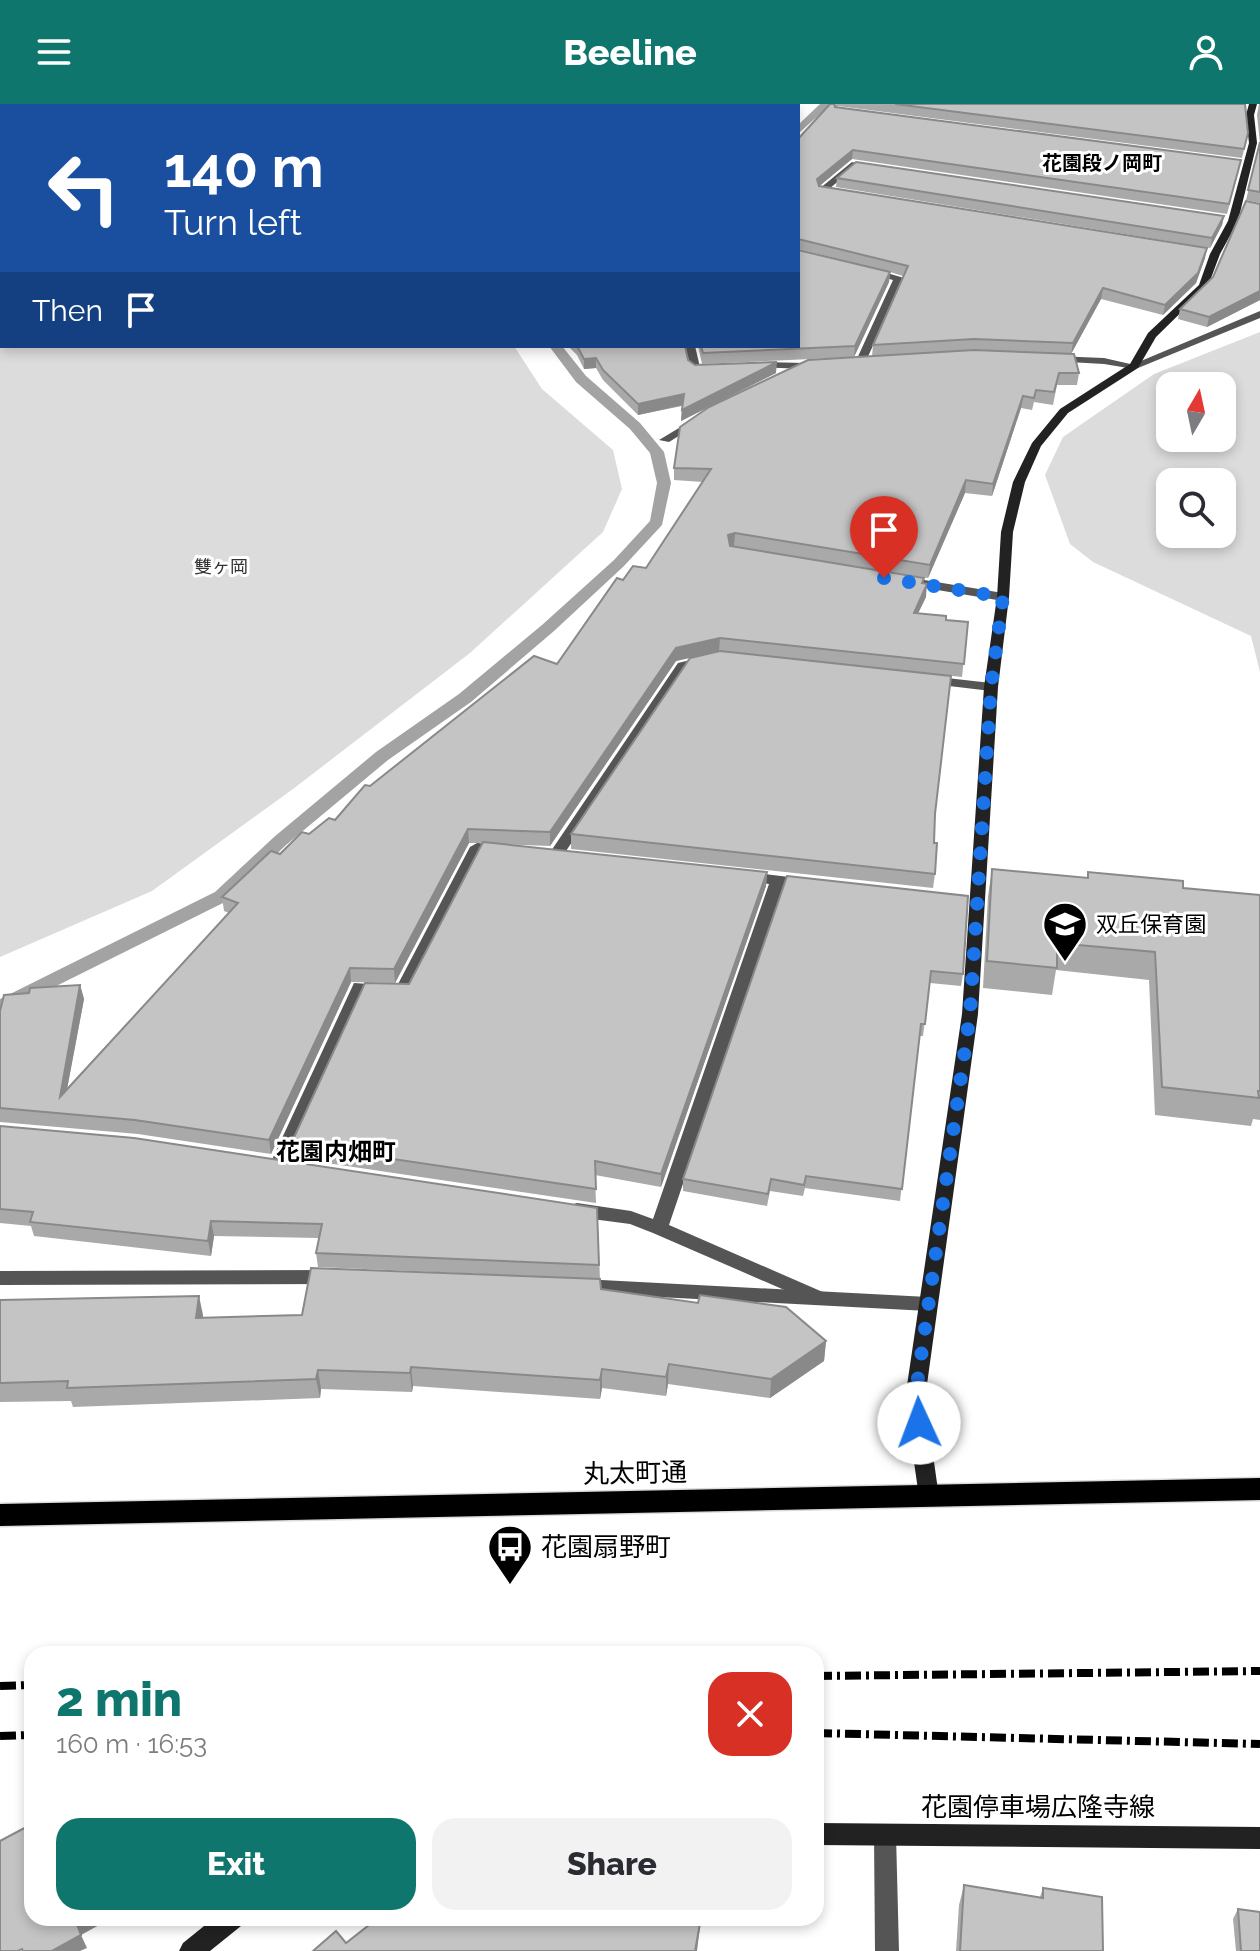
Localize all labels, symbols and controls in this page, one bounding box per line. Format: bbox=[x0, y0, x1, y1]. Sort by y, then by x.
icon: menu bbox=[32, 30, 76, 74]
icon: person bbox=[1184, 30, 1228, 74]
text: Beeline bbox=[563, 31, 697, 73]
text: 140 m bbox=[164, 134, 324, 200]
icon: left bbox=[32, 136, 136, 240]
district label: 花園段ノ岡町 bbox=[1042, 151, 1162, 175]
text: Turn left bbox=[164, 201, 302, 243]
icon: arrive bbox=[119, 288, 163, 332]
text: Then bbox=[32, 293, 103, 328]
north arrow bbox=[1156, 372, 1236, 452]
map controls bbox=[1156, 372, 1236, 548]
button: search bbox=[1156, 468, 1236, 548]
pin bbox=[850, 496, 918, 578]
icon: arrive bbox=[862, 508, 906, 552]
park label: 雙ヶ岡 bbox=[194, 556, 248, 577]
school or university icon: 双丘保育園 bbox=[1041, 900, 1089, 963]
place label: 双丘保育園 bbox=[1096, 911, 1206, 937]
district label: 花園内畑町 bbox=[276, 1137, 396, 1166]
position arrow bbox=[877, 1381, 961, 1465]
street label: 丸太町通 bbox=[583, 1457, 687, 1489]
bus stop icon: 花園扇野町 bbox=[486, 1523, 534, 1586]
place label: 花園扇野町 bbox=[541, 1532, 671, 1562]
text: 2 min bbox=[56, 1671, 182, 1727]
button: close bbox=[708, 1672, 792, 1756]
text: 160 m · 16:53 bbox=[56, 1729, 207, 1759]
street label: 花園停車場広隆寺線 bbox=[921, 1792, 1155, 1822]
button: Exit bbox=[56, 1818, 416, 1910]
button: Share bbox=[432, 1818, 792, 1910]

